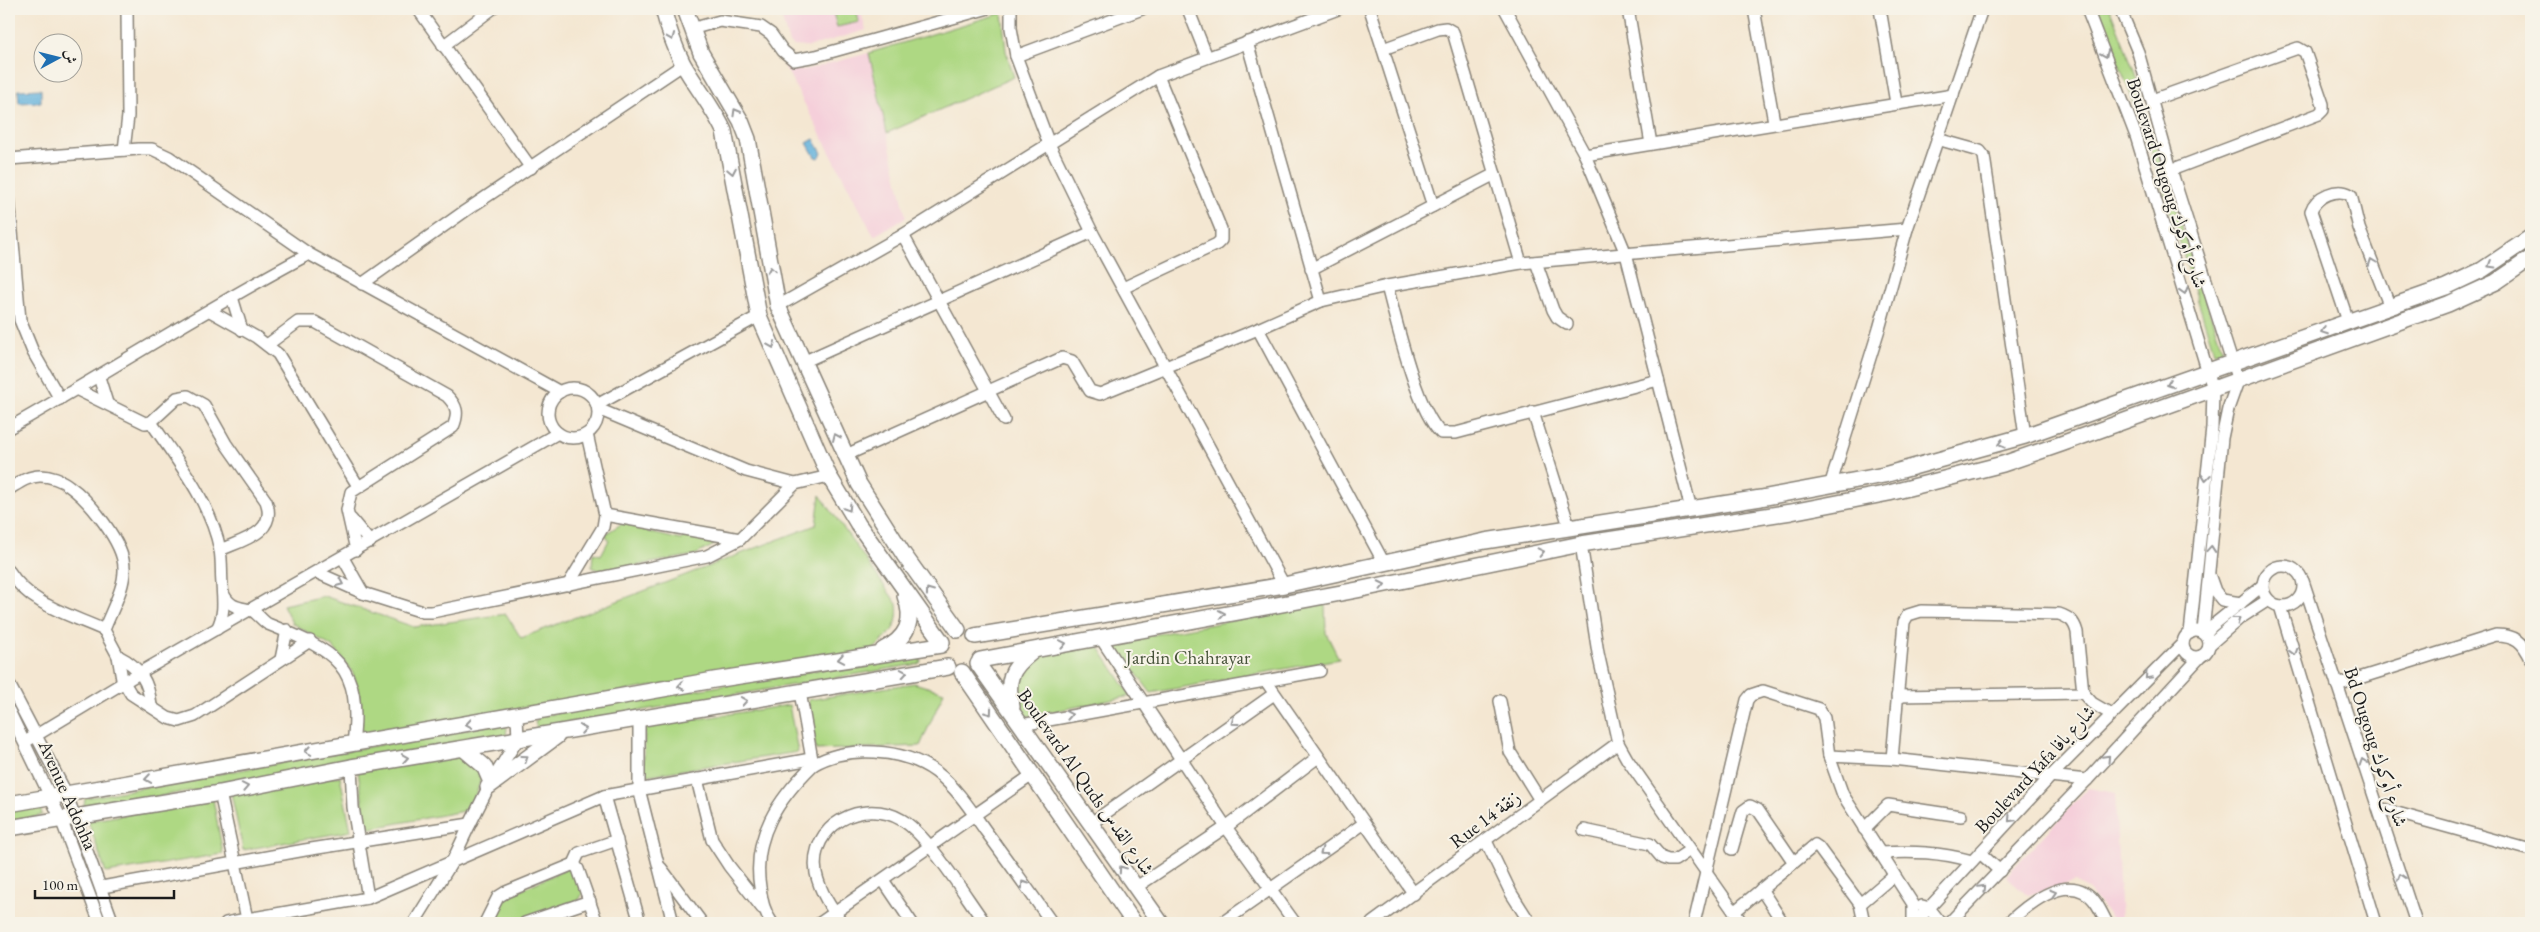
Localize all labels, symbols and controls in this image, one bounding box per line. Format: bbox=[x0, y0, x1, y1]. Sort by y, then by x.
north arrow bbox=[32, 32, 82, 82]
one-way arrow bbox=[665, 32, 676, 41]
text: ش bbox=[61, 48, 81, 65]
one-way arrow bbox=[2099, 49, 2109, 58]
street label: Boulevard Ougoug شارع أوكوك bbox=[2118, 75, 2213, 292]
one-way arrow bbox=[732, 109, 742, 118]
one-way arrow bbox=[727, 166, 737, 175]
one-way arrow bbox=[2368, 258, 2378, 267]
one-way arrow bbox=[2488, 258, 2497, 268]
one-way arrow bbox=[766, 266, 777, 275]
one-way arrow bbox=[2178, 286, 2188, 295]
one-way arrow bbox=[2320, 324, 2329, 335]
one-way arrow bbox=[767, 341, 777, 349]
one-way arrow bbox=[2167, 378, 2175, 388]
one-way arrow bbox=[832, 433, 843, 442]
one-way arrow bbox=[1997, 438, 2005, 448]
one-way arrow bbox=[2201, 473, 2212, 481]
one-way arrow bbox=[842, 503, 852, 512]
one-way arrow bbox=[2205, 545, 2216, 553]
one-way arrow bbox=[1537, 547, 1546, 558]
one-way arrow bbox=[335, 576, 344, 587]
one-way arrow bbox=[1378, 580, 1386, 590]
one-way arrow bbox=[926, 587, 935, 597]
one-way arrow bbox=[1218, 610, 1227, 620]
one-way arrow bbox=[2231, 618, 2240, 626]
one-way arrow bbox=[1058, 640, 1067, 650]
park label: Jardin Chahrayar bbox=[1124, 645, 1251, 670]
one-way arrow bbox=[2288, 648, 2298, 656]
one-way arrow bbox=[837, 653, 845, 664]
street label: Bd Ougoug شارع أوكوك bbox=[2336, 664, 2414, 831]
one-way arrow bbox=[900, 668, 908, 679]
one-way arrow bbox=[2145, 671, 2154, 680]
one-way arrow bbox=[676, 681, 685, 691]
street label: Boulevard Al Quds شارع القدس bbox=[1009, 684, 1160, 882]
one-way arrow bbox=[740, 696, 748, 707]
street label: Boulevard Yafa شارع يافا bbox=[1969, 700, 2103, 840]
one-way arrow bbox=[983, 706, 992, 716]
one-way arrow bbox=[1065, 711, 1073, 721]
one-way arrow bbox=[1230, 716, 1240, 725]
one-way arrow bbox=[464, 718, 472, 729]
one-way arrow bbox=[579, 724, 588, 734]
street label: Avenue Adohha bbox=[32, 735, 103, 854]
one-way arrow bbox=[304, 746, 313, 756]
one-way arrow bbox=[402, 753, 410, 764]
one-way arrow bbox=[2101, 754, 2110, 763]
one-way arrow bbox=[519, 755, 529, 764]
one-way arrow bbox=[2359, 758, 2369, 766]
one-way arrow bbox=[144, 773, 153, 783]
one-way arrow bbox=[241, 783, 250, 793]
street label: Rue 14 زنقة bbox=[1445, 784, 1525, 854]
one-way arrow bbox=[2008, 813, 2017, 822]
one-way arrow bbox=[1319, 846, 1329, 855]
one-way arrow bbox=[1119, 866, 1128, 875]
scale bar bbox=[35, 867, 174, 899]
one-way arrow bbox=[2397, 873, 2407, 882]
text: 100 m bbox=[42, 875, 79, 894]
one-way arrow bbox=[1021, 880, 1030, 889]
one-way arrow bbox=[1977, 885, 1986, 894]
one-way arrow bbox=[2048, 888, 2056, 898]

